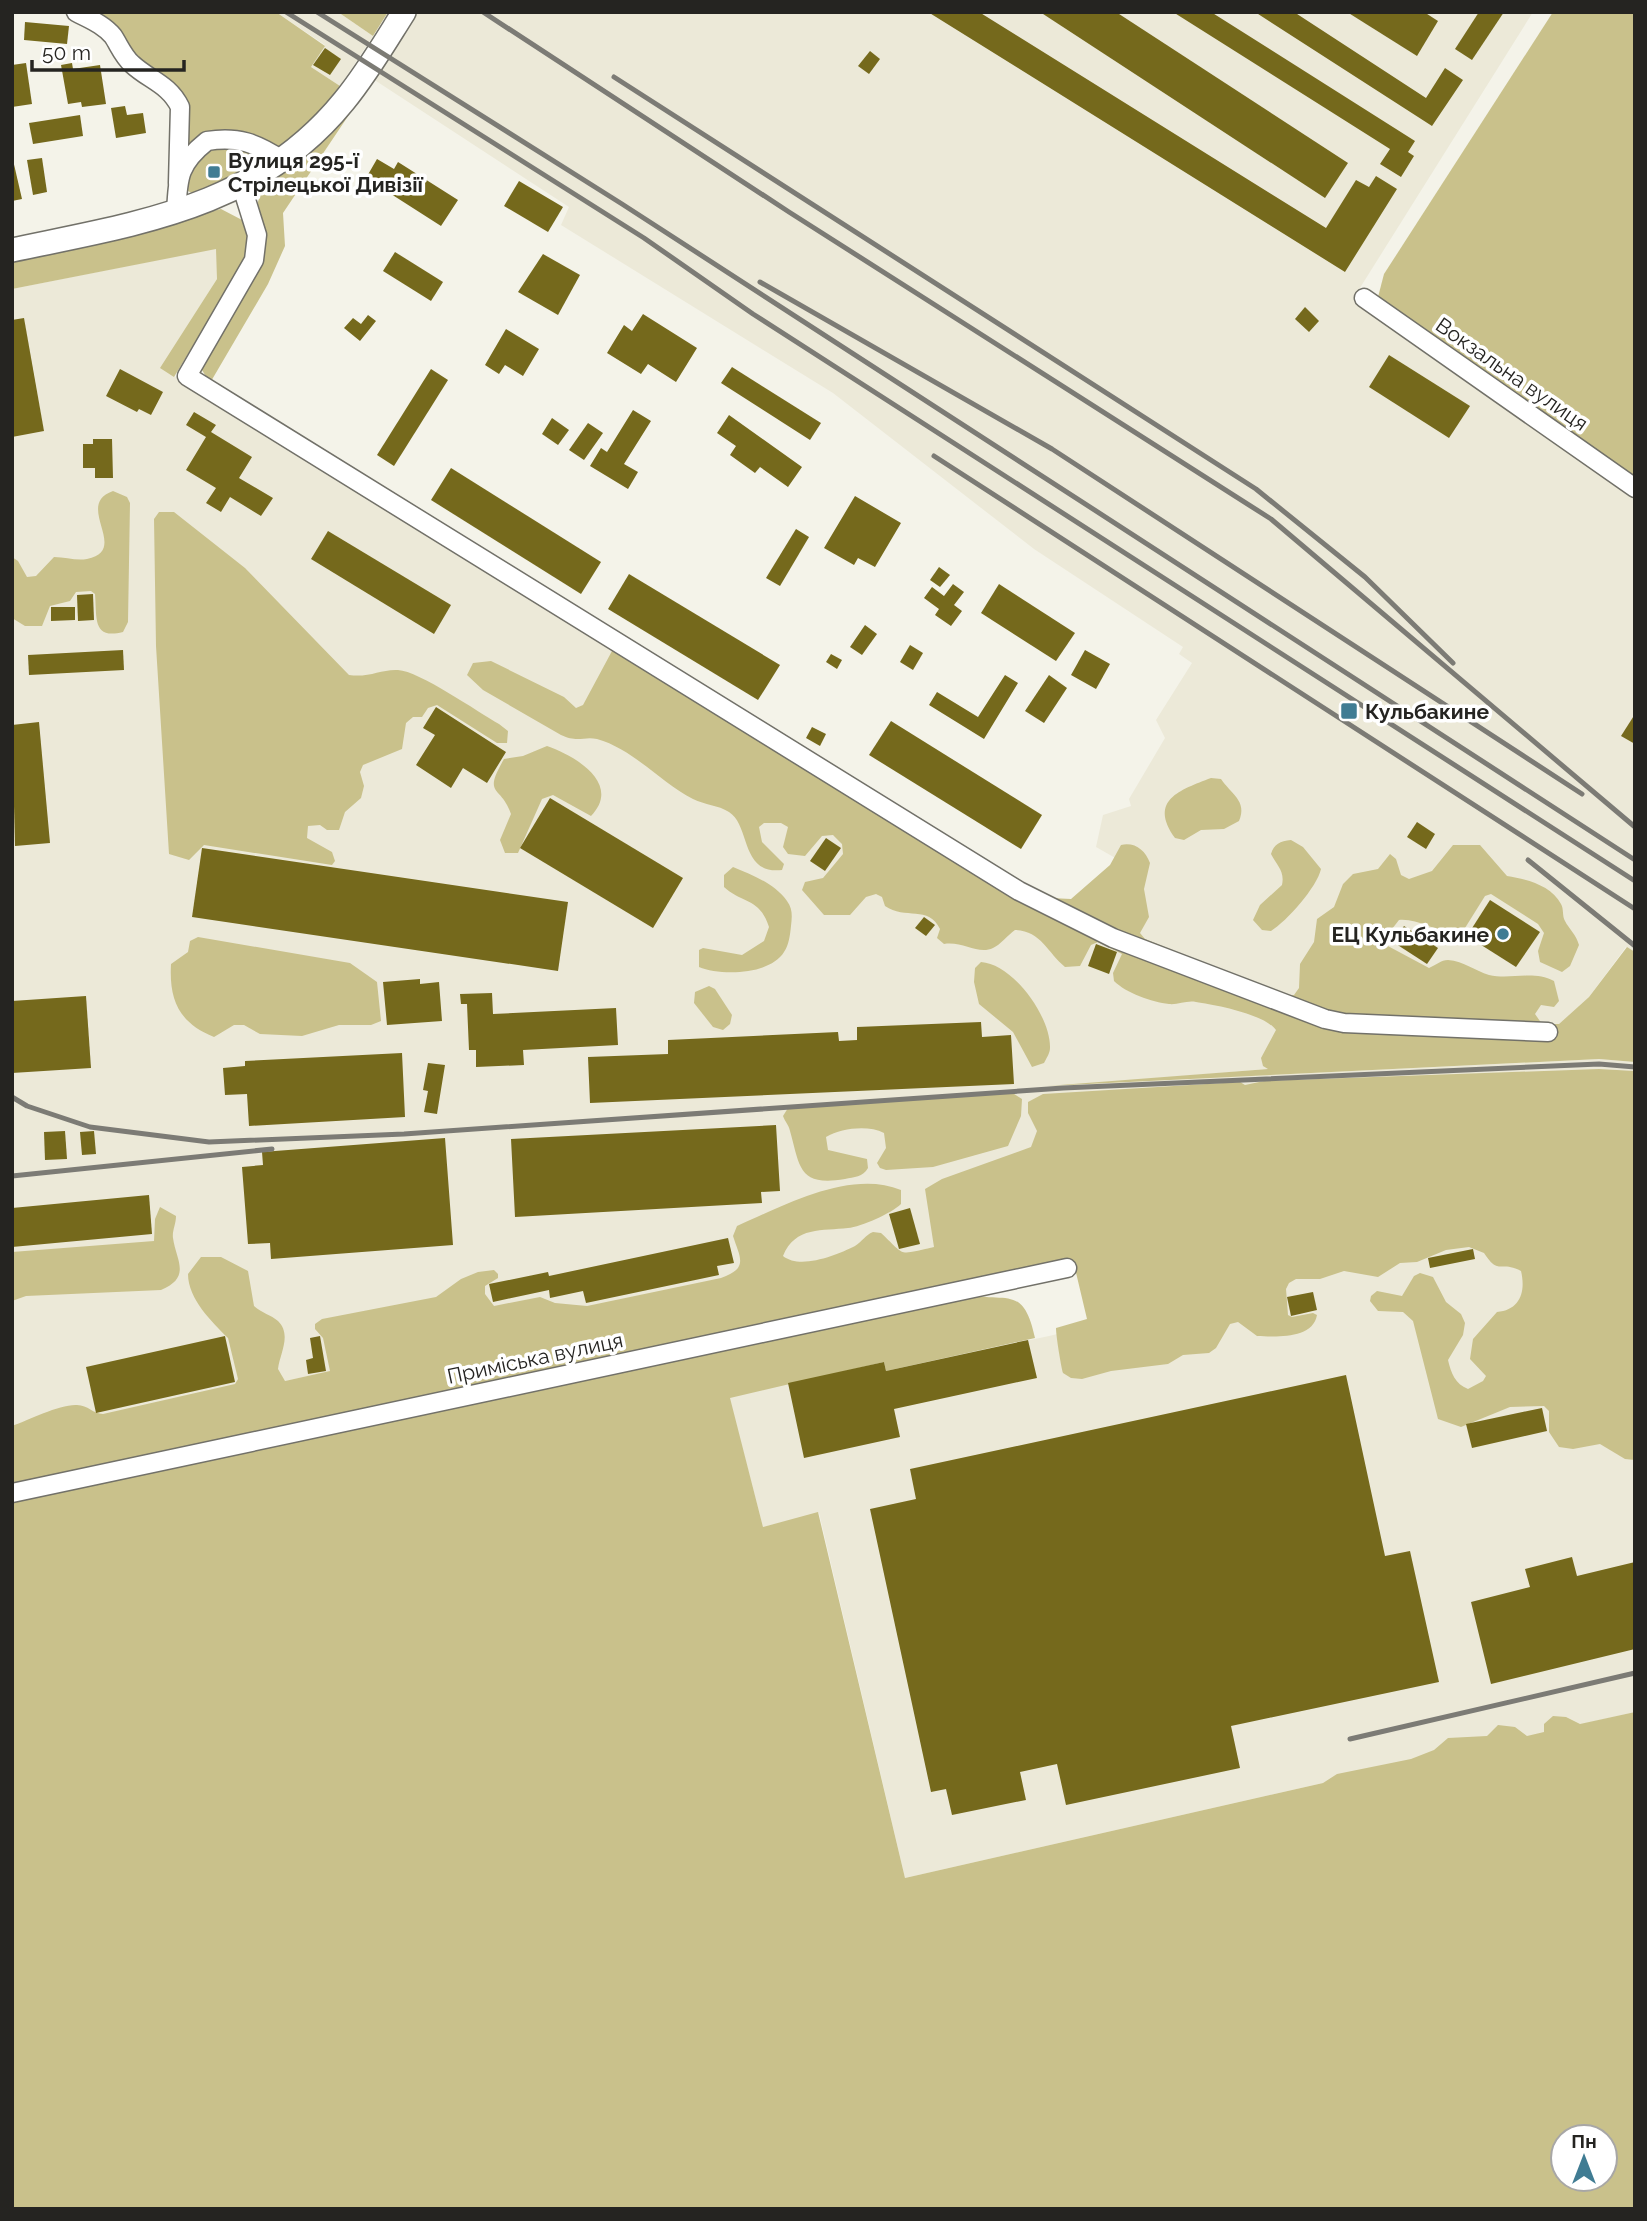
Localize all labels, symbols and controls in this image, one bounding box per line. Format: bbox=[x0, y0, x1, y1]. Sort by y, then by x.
scale bar bbox=[32, 28, 184, 72]
text: 50 m bbox=[42, 40, 91, 65]
place label: Вулиця 295-ї Стрілецької Дивізії bbox=[228, 148, 424, 197]
marker: Вулиця 295-ї Стрілецької Дивізії bbox=[206, 164, 222, 180]
street label: Вокзальна вулиця bbox=[1431, 312, 1593, 436]
place label: Кульбакине bbox=[1365, 699, 1489, 724]
marker: Кульбакине bbox=[1339, 701, 1359, 721]
place label: ЕЦ Кульбакине bbox=[1331, 922, 1489, 947]
marker: ЕЦ Кульбакине bbox=[1495, 926, 1511, 942]
street label: Приміська вулиця bbox=[445, 1327, 625, 1389]
north arrow bbox=[1549, 2123, 1619, 2193]
text: Пн bbox=[1571, 2130, 1597, 2152]

